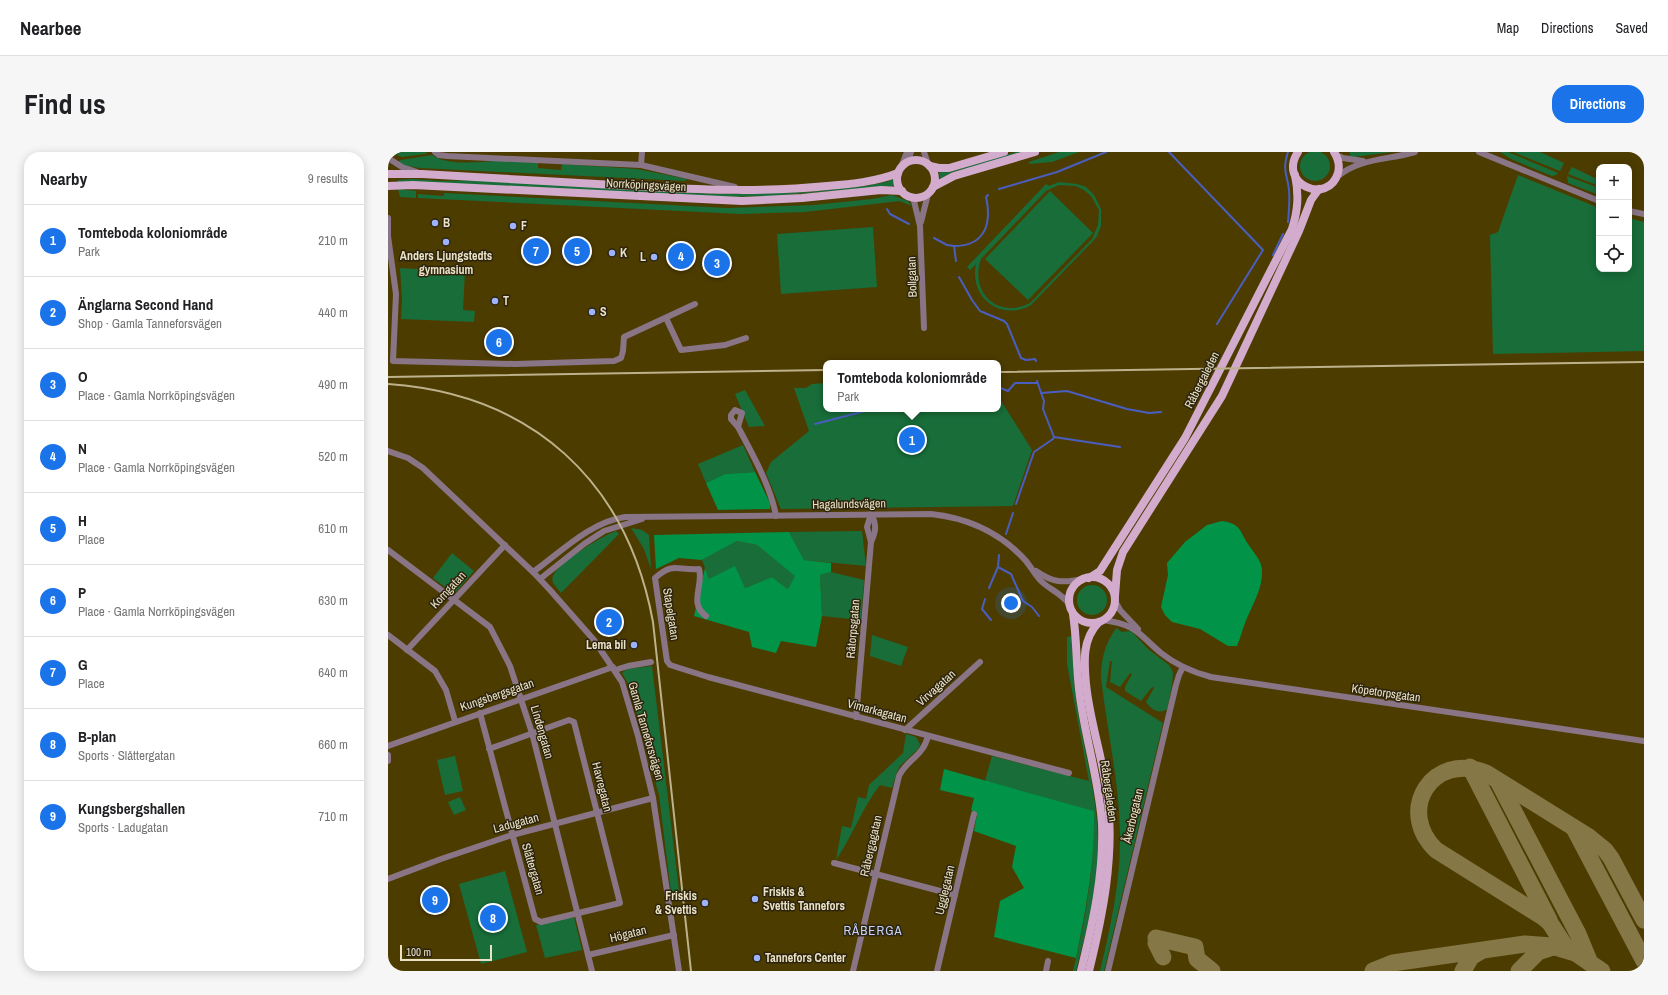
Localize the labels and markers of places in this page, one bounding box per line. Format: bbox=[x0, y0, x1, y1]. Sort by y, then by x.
place label: B bbox=[443, 215, 450, 231]
marker: B bbox=[430, 218, 440, 228]
place label: F bbox=[521, 218, 527, 234]
marker: F bbox=[508, 221, 518, 231]
pin: 7 bbox=[523, 236, 549, 266]
pin: 5 bbox=[564, 236, 590, 266]
marker: Anders Ljungstedts gymnasium bbox=[441, 237, 451, 247]
pin: 4 bbox=[668, 241, 694, 271]
place label: K bbox=[620, 245, 628, 261]
place label: Anders Ljungstedts gymnasium bbox=[400, 248, 493, 278]
marker: K bbox=[607, 248, 617, 258]
pin: 3 bbox=[704, 248, 730, 278]
place label: L bbox=[640, 249, 646, 265]
marker: L bbox=[649, 252, 659, 262]
place label: T bbox=[503, 293, 509, 309]
marker: T bbox=[490, 296, 500, 306]
place label: S bbox=[600, 304, 607, 320]
marker: S bbox=[587, 307, 597, 317]
pin: 6 bbox=[486, 327, 512, 357]
pin: 1 bbox=[899, 425, 925, 455]
pin: 2 bbox=[596, 607, 622, 637]
place label: Lema bil bbox=[586, 637, 626, 653]
marker: Lema bil bbox=[629, 640, 639, 650]
place label: Friskis & Svettis Tannefors bbox=[763, 884, 845, 914]
pin: 9 bbox=[422, 885, 448, 915]
place label: Friskis & Svettis bbox=[655, 888, 698, 918]
marker: Friskis & Svettis Tannefors bbox=[750, 894, 760, 904]
marker: Friskis & Svettis bbox=[700, 898, 710, 908]
pin: 8 bbox=[480, 903, 506, 933]
place label: Tannefors Center bbox=[765, 950, 846, 966]
marker: Tannefors Center bbox=[752, 953, 762, 963]

